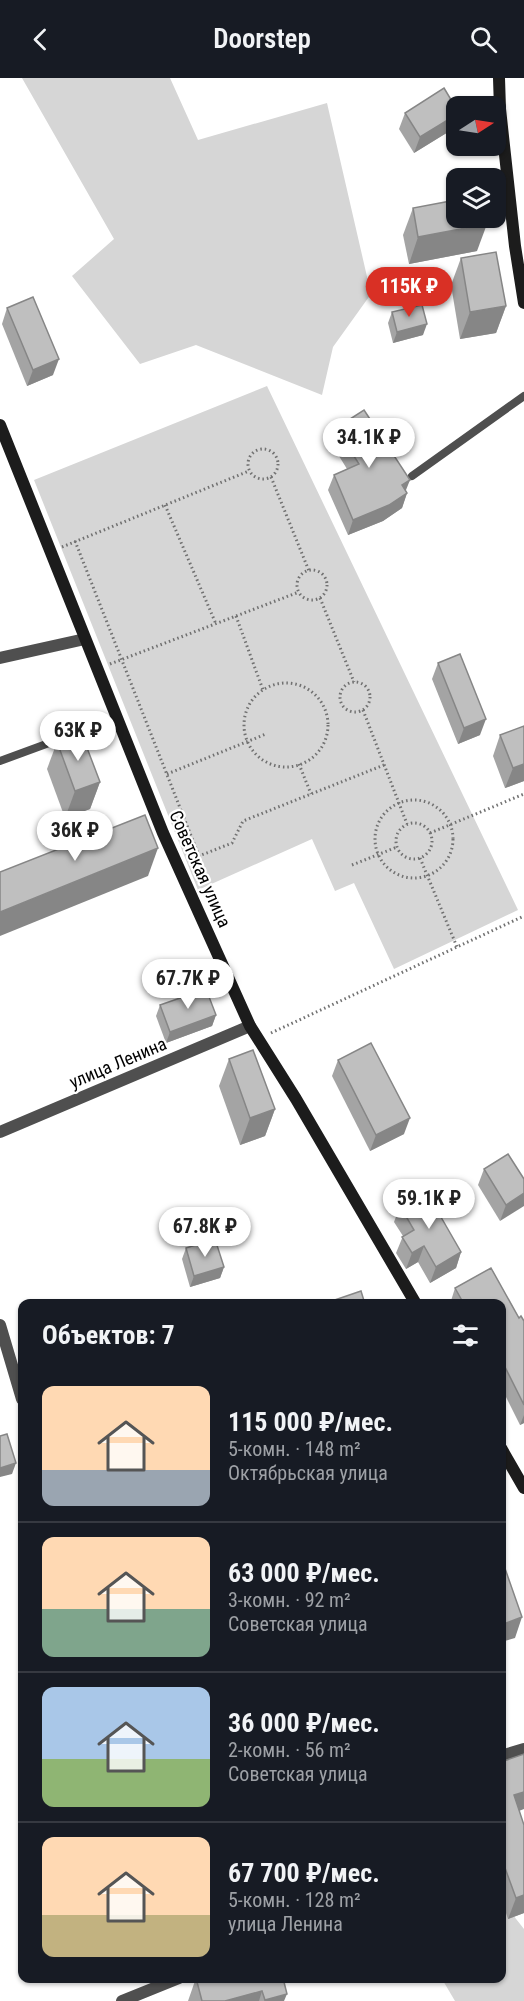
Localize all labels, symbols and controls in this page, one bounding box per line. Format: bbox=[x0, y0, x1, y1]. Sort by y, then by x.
icon: back bbox=[24, 23, 57, 56]
text: Doorstep bbox=[213, 23, 311, 55]
icon: search bbox=[467, 23, 500, 56]
north arrow bbox=[446, 96, 506, 156]
map controls bbox=[446, 96, 506, 228]
button: layers bbox=[446, 168, 506, 228]
pin: 115K ₽ bbox=[360, 267, 458, 318]
text: 115K ₽ bbox=[380, 274, 438, 298]
pin: 34.1K ₽ bbox=[314, 418, 424, 469]
text: 34.1K ₽ bbox=[337, 425, 401, 449]
pin: 63K ₽ bbox=[36, 711, 120, 762]
text: 63K ₽ bbox=[54, 718, 102, 742]
street label: Советская улица bbox=[165, 807, 236, 930]
pin: 36K ₽ bbox=[33, 811, 117, 862]
text: 36K ₽ bbox=[51, 818, 99, 842]
pin: 67.7K ₽ bbox=[133, 959, 243, 1010]
text: 67.7K ₽ bbox=[156, 966, 220, 990]
street label: улица Ленина bbox=[66, 1033, 169, 1092]
pin: 59.1K ₽ bbox=[374, 1179, 484, 1230]
text: 59.1K ₽ bbox=[397, 1186, 461, 1210]
pin: 67.8K ₽ bbox=[150, 1207, 260, 1258]
text: 67.8K ₽ bbox=[173, 1214, 237, 1238]
icon: filters bbox=[449, 1319, 482, 1352]
text: Объектов: 7 bbox=[42, 1320, 175, 1350]
text: 115 000 ₽/мес. bbox=[228, 1407, 393, 1437]
icon: home bbox=[90, 1410, 162, 1482]
text: 5-комн. · 148 m² bbox=[228, 1437, 361, 1461]
text: Октябрьская улица bbox=[228, 1461, 388, 1485]
text: 63 000 ₽/мес. bbox=[228, 1558, 380, 1588]
icon: home bbox=[90, 1561, 162, 1633]
text: 3-комн. · 92 m² bbox=[228, 1588, 351, 1612]
text: Советская улица bbox=[228, 1612, 368, 1636]
text: 36 000 ₽/мес. bbox=[228, 1708, 380, 1738]
icon: home bbox=[90, 1711, 162, 1783]
text: 2-комн. · 56 m² bbox=[228, 1738, 351, 1762]
text: Советская улица bbox=[228, 1762, 368, 1786]
text: 67 700 ₽/мес. bbox=[228, 1858, 380, 1888]
icon: home bbox=[90, 1861, 162, 1933]
text: 5-комн. · 128 m² bbox=[228, 1888, 361, 1912]
text: улица Ленина bbox=[228, 1912, 343, 1936]

